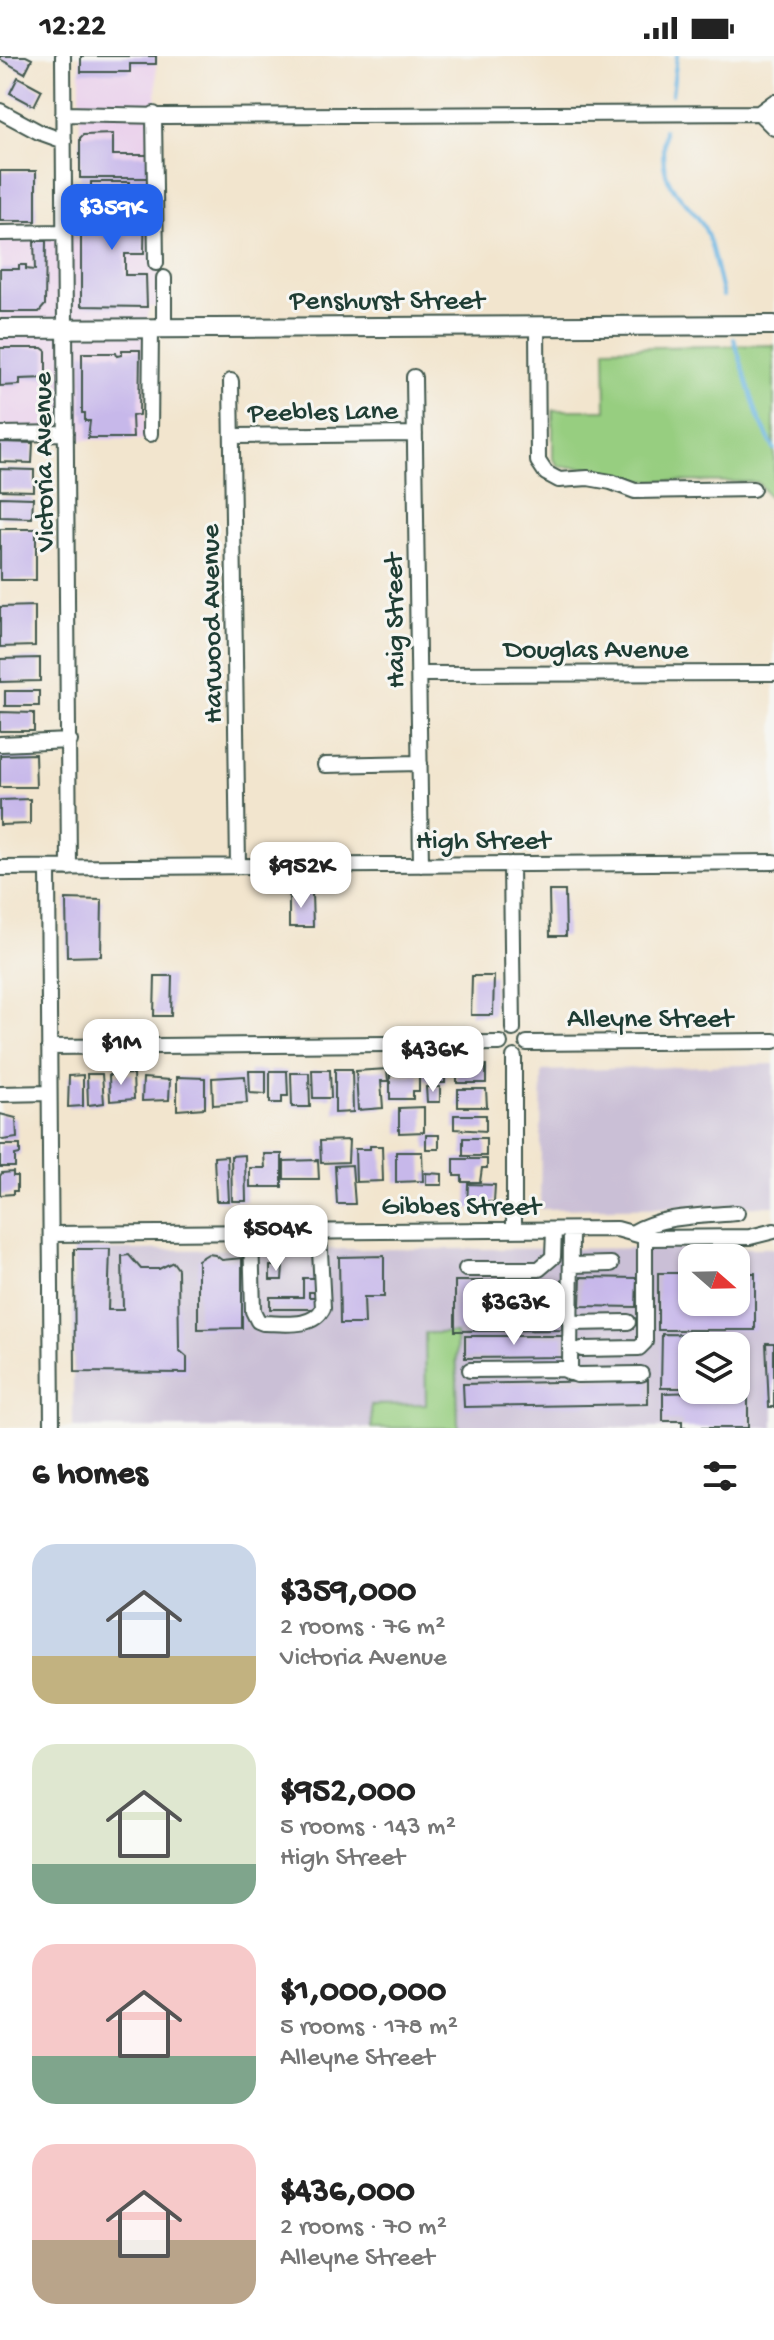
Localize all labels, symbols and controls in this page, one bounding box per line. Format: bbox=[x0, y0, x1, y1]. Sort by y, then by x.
text: 12:22 bbox=[40, 11, 106, 46]
pin: $359K bbox=[56, 184, 168, 252]
text: $359K bbox=[79, 194, 145, 225]
street label: Penshurst Street bbox=[289, 286, 487, 319]
street label: Victoria Avenue bbox=[27, 371, 64, 553]
street label: Peebles Lane bbox=[247, 396, 399, 431]
street label: Harwood Avenue bbox=[195, 523, 232, 724]
street label: Haig Street bbox=[379, 551, 414, 689]
street label: Douglas Avenue bbox=[502, 635, 689, 668]
street label: High Street bbox=[416, 826, 553, 859]
pin: $952K bbox=[245, 842, 357, 910]
text: $952K bbox=[268, 852, 334, 883]
street label: Alleyne Street bbox=[567, 1004, 736, 1037]
pin: $1M bbox=[82, 1019, 160, 1087]
pin: $436K bbox=[377, 1026, 489, 1094]
text: $1M bbox=[101, 1029, 141, 1060]
text: $436K bbox=[401, 1036, 465, 1067]
street label: Gibbes Street bbox=[381, 1192, 543, 1225]
pin: $504K bbox=[220, 1205, 332, 1273]
text: $504K bbox=[243, 1215, 309, 1246]
north arrow bbox=[678, 1244, 750, 1316]
map controls bbox=[678, 1244, 750, 1404]
pin: $363K bbox=[458, 1279, 570, 1347]
text: $363K bbox=[481, 1289, 547, 1320]
button: layers bbox=[678, 1332, 750, 1404]
icon: filters bbox=[698, 1454, 742, 1498]
text: 6 homes bbox=[32, 1456, 147, 1496]
text: $359,000 bbox=[280, 1573, 416, 1613]
icon: home bbox=[96, 1576, 192, 1672]
text: 2 rooms · 76 m² bbox=[280, 1613, 445, 1644]
text: Victoria Avenue bbox=[280, 1644, 447, 1675]
text: $952,000 bbox=[280, 1773, 415, 1813]
icon: home bbox=[96, 1776, 192, 1872]
text: 5 rooms · 143 m² bbox=[280, 1813, 456, 1844]
text: High Street bbox=[280, 1844, 405, 1875]
text: $1,000,000 bbox=[280, 1973, 446, 2013]
icon: home bbox=[96, 1976, 192, 2072]
text: 5 rooms · 178 m² bbox=[280, 2013, 458, 2044]
text: Alleyne Street bbox=[280, 2044, 434, 2075]
text: $436,000 bbox=[280, 2173, 415, 2213]
icon: home bbox=[96, 2176, 192, 2272]
text: 2 rooms · 70 m² bbox=[280, 2213, 447, 2244]
text: Alleyne Street bbox=[280, 2244, 434, 2275]

